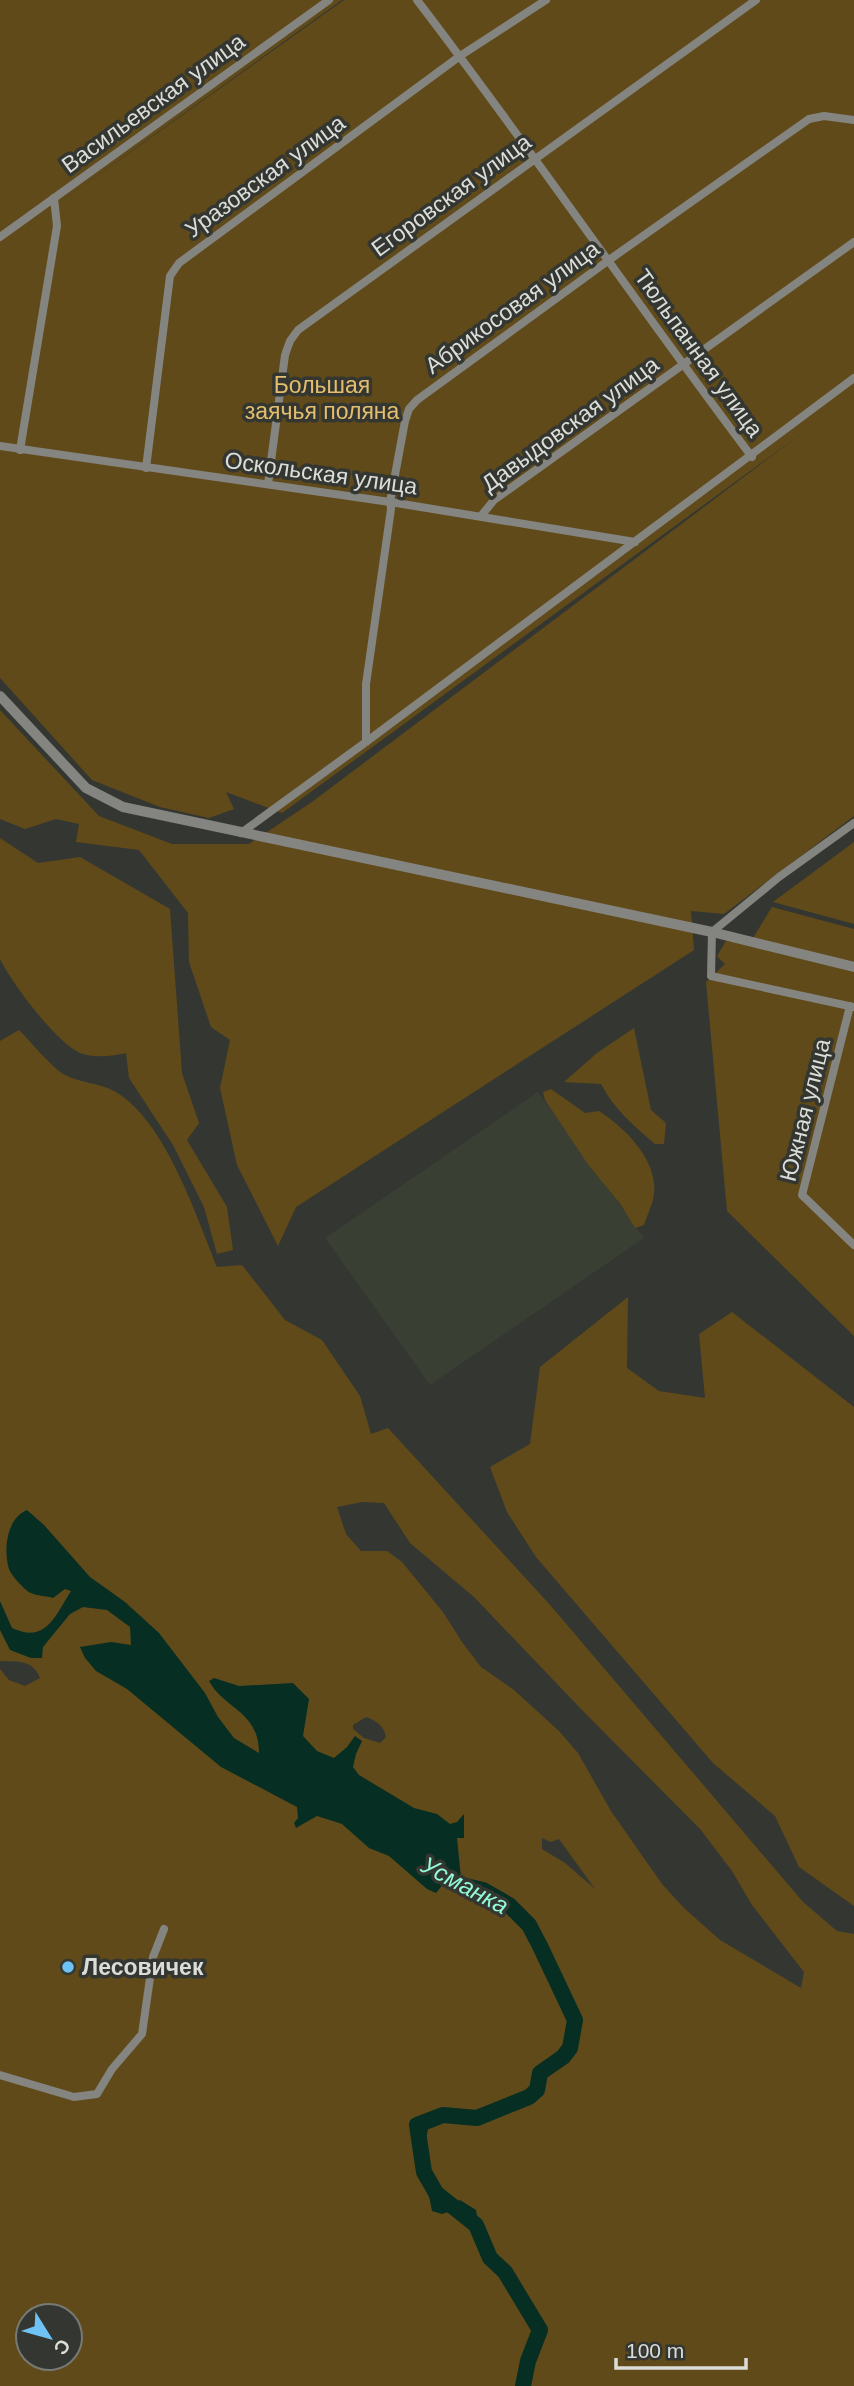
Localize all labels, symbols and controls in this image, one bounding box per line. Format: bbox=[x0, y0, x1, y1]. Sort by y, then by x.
street label: Васильевская улица bbox=[57, 28, 250, 178]
street label: Уразовская улица bbox=[180, 109, 350, 243]
street label: Егоровская улица bbox=[366, 128, 536, 262]
street label: Абрикосовая улица bbox=[420, 235, 604, 379]
street label: Тюльпанная улица bbox=[629, 264, 769, 442]
street label: Давыдовская улица bbox=[477, 351, 664, 497]
park label: Большая заячья поляна bbox=[245, 372, 400, 424]
street label: Оскольская улица bbox=[223, 447, 419, 499]
street label: Южная улица bbox=[775, 1036, 835, 1184]
water label: Усманка bbox=[416, 1850, 513, 1919]
place label: Лесовичек bbox=[82, 1954, 204, 1980]
marker: Лесовичек bbox=[60, 1959, 76, 1975]
north arrow bbox=[14, 2302, 84, 2372]
scale bar bbox=[616, 2326, 746, 2370]
text: С bbox=[49, 2335, 75, 2359]
text: 100 m bbox=[626, 2339, 684, 2362]

